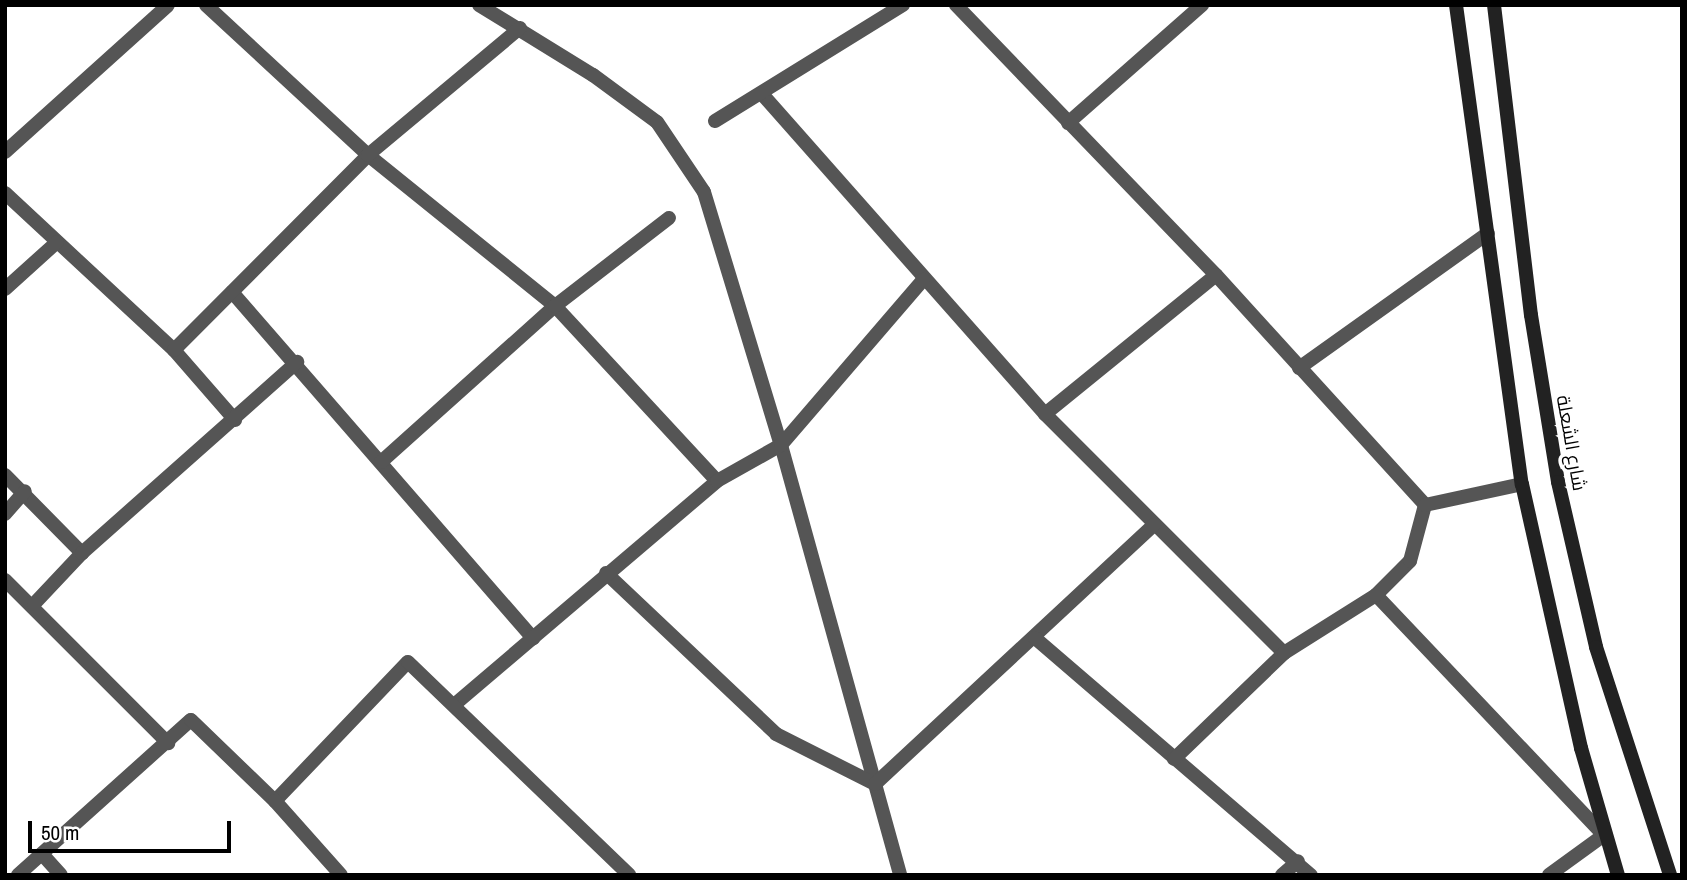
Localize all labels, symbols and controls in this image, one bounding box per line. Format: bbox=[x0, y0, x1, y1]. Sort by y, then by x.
street label: شارع الشعلة bbox=[1551, 393, 1591, 493]
scale bar bbox=[32, 806, 234, 850]
text: 50 m bbox=[41, 818, 79, 847]

